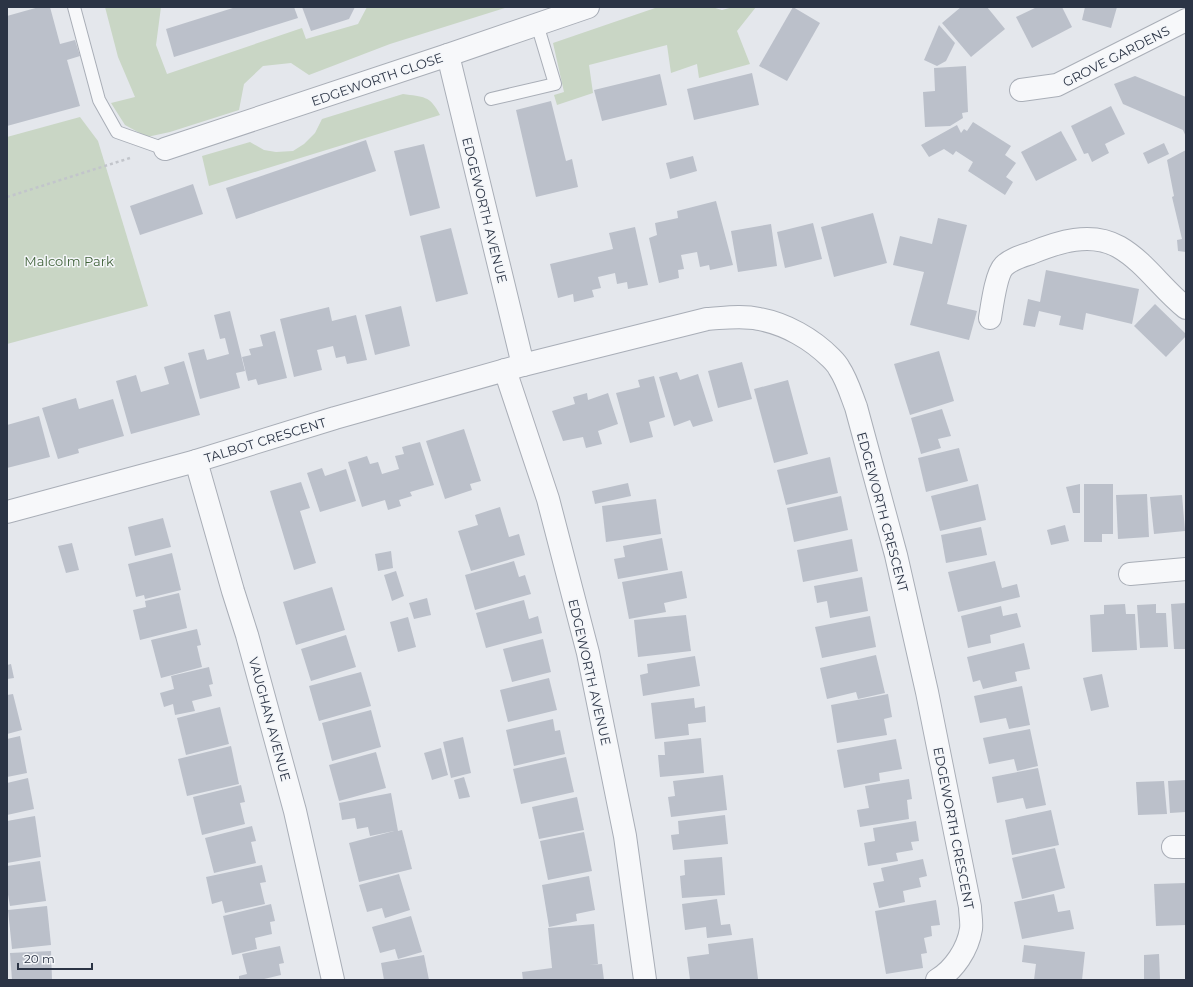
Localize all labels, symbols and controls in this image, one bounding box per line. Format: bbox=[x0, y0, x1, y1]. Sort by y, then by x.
street label: GROVE GARDENS bbox=[1060, 22, 1172, 90]
street label: EDGEWORTH CLOSE bbox=[309, 49, 445, 109]
street label: EDGEWORTH AVENUE bbox=[459, 135, 511, 285]
park label: Malcolm Park bbox=[24, 253, 114, 269]
street label: TALBOT CRESCENT bbox=[202, 414, 328, 466]
street label: EDGEWORTH CRESCENT bbox=[854, 430, 912, 594]
street label: EDGEWORTH AVENUE bbox=[565, 597, 615, 747]
street label: VAUGHAN AVENUE bbox=[246, 655, 294, 783]
street label: EDGEWORTH CRESCENT bbox=[930, 745, 978, 911]
scale bar bbox=[18, 945, 92, 971]
text: 20 m bbox=[24, 951, 55, 966]

